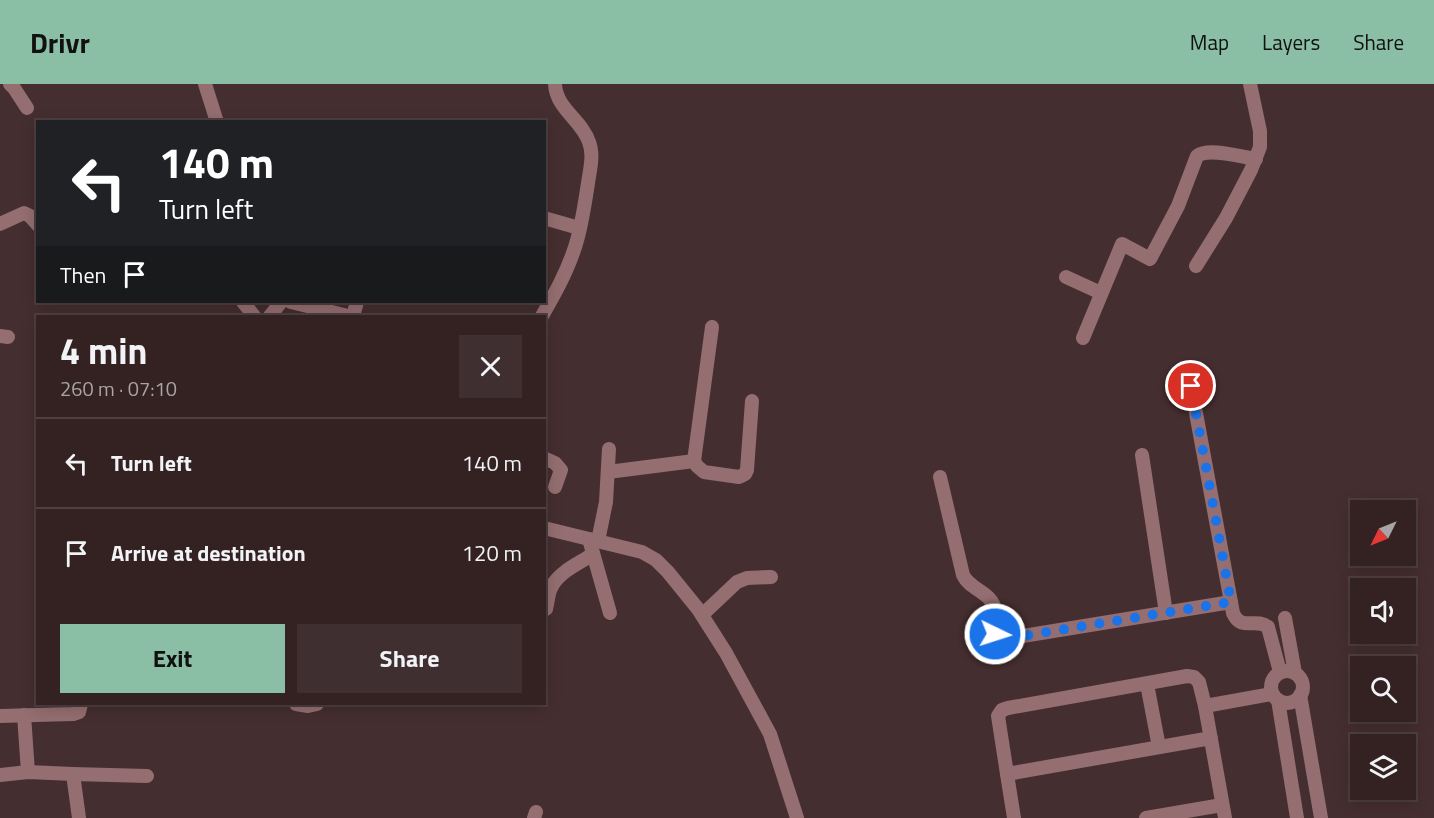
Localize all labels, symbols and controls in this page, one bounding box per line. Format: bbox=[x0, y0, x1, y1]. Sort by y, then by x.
text: Drivr bbox=[30, 21, 90, 64]
text: Map bbox=[1190, 26, 1229, 58]
text: Layers bbox=[1262, 26, 1320, 58]
text: Share bbox=[1353, 26, 1404, 58]
text: 140 m bbox=[159, 130, 274, 194]
icon: left bbox=[60, 144, 138, 222]
text: Turn left bbox=[159, 188, 253, 229]
text: Then bbox=[60, 258, 106, 292]
icon: arrive bbox=[118, 258, 151, 291]
text: 4 min bbox=[60, 323, 147, 378]
button: close bbox=[459, 335, 522, 398]
pin bbox=[1165, 360, 1216, 411]
icon: arrive bbox=[1174, 369, 1207, 402]
text: 260 m · 07:10 bbox=[60, 373, 177, 404]
text: Turn left bbox=[111, 446, 192, 480]
text: 140 m bbox=[462, 446, 522, 480]
icon: left bbox=[60, 447, 93, 480]
north arrow bbox=[1350, 500, 1416, 566]
map controls bbox=[1350, 500, 1416, 800]
text: Arrive at destination bbox=[111, 536, 306, 570]
text: 120 m bbox=[462, 536, 522, 570]
icon: arrive bbox=[60, 537, 93, 570]
button: sound bbox=[1350, 578, 1416, 644]
position arrow bbox=[963, 602, 1027, 666]
button: Exit bbox=[60, 624, 285, 693]
button: Share bbox=[297, 624, 522, 693]
button: search bbox=[1350, 656, 1416, 722]
button: layers bbox=[1350, 734, 1416, 800]

